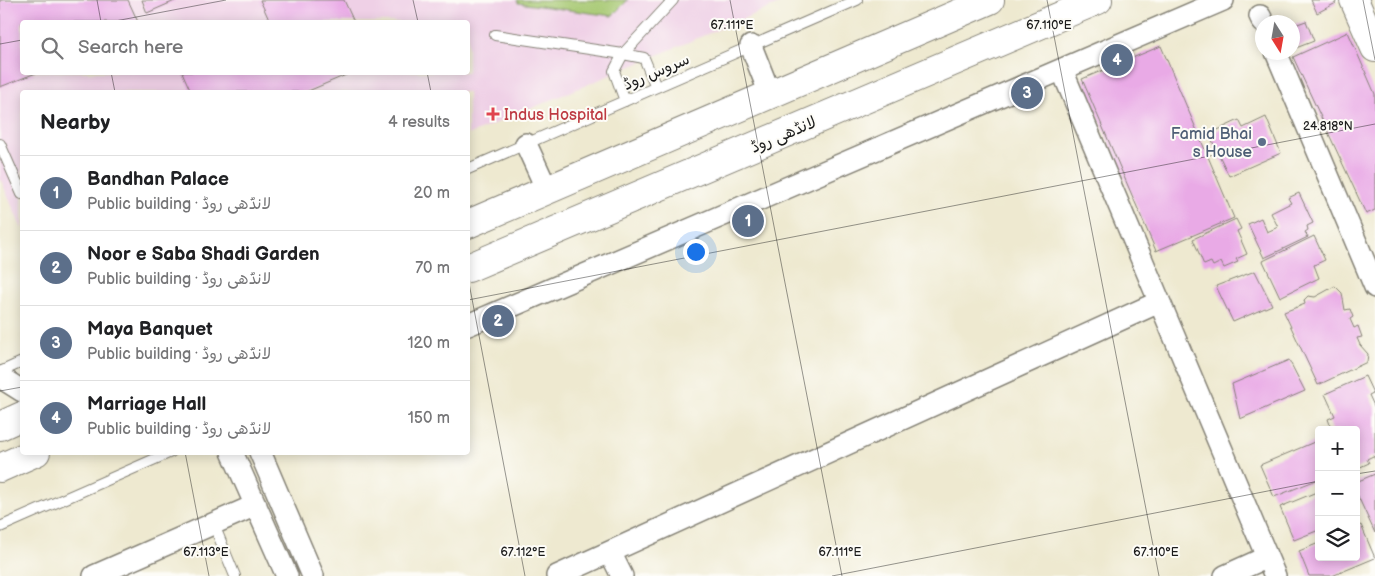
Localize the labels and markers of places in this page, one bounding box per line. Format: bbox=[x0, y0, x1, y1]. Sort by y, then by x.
pin: 4 bbox=[1101, 41, 1133, 79]
pin: 3 bbox=[1011, 74, 1043, 112]
place label: Indus Hospital bbox=[504, 106, 607, 125]
marker: Indus Hospital bbox=[486, 107, 500, 121]
place label: Famid Bhai s House bbox=[1171, 125, 1253, 162]
marker: Famid Bhai s House bbox=[1256, 136, 1268, 148]
pin: 1 bbox=[732, 202, 764, 240]
pin: 2 bbox=[482, 302, 514, 340]

